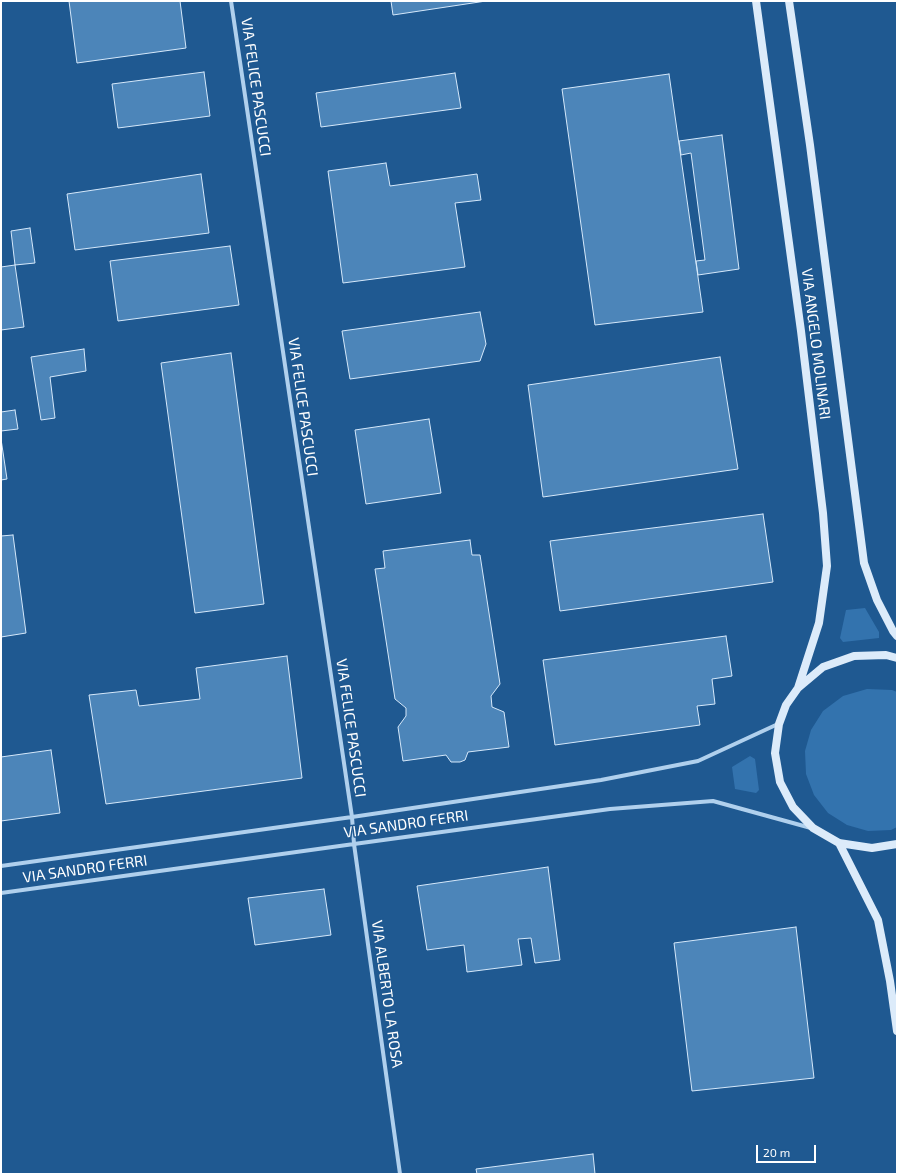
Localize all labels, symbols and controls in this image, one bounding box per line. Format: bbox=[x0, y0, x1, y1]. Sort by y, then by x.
street label: VIA FELICE PASCUCCI bbox=[237, 17, 275, 157]
street label: VIA ANGELO MOLINARI bbox=[798, 267, 834, 421]
street label: VIA FELICE PASCUCCI bbox=[284, 337, 322, 477]
street label: VIA FELICE PASCUCCI bbox=[332, 658, 370, 798]
street label: VIA SANDRO FERRI bbox=[343, 806, 469, 842]
street label: VIA SANDRO FERRI bbox=[22, 851, 148, 887]
street label: VIA ALBERTO LA ROSA bbox=[368, 919, 406, 1069]
scale bar bbox=[758, 1137, 818, 1163]
text: 20 m bbox=[763, 1145, 790, 1159]

